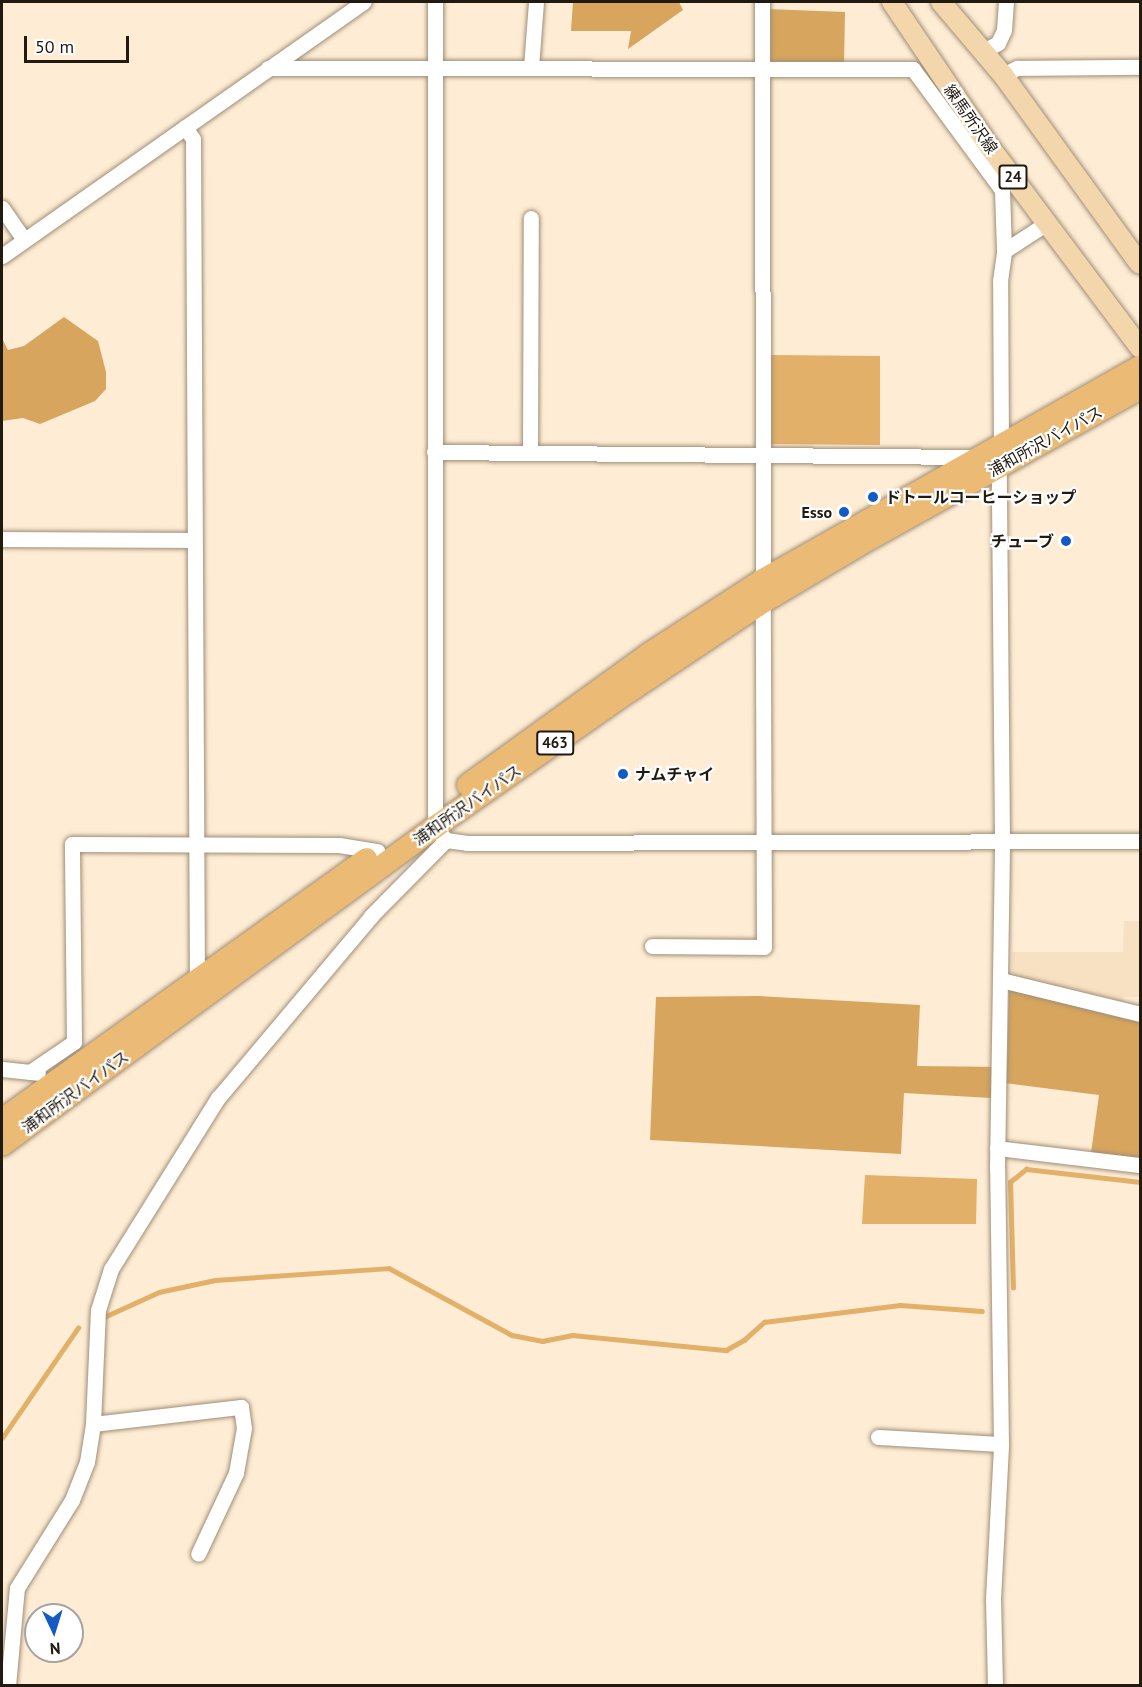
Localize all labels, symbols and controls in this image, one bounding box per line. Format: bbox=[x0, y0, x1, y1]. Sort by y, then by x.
scale bar bbox=[27, 24, 132, 62]
text: 50 m bbox=[35, 35, 74, 58]
street label: 練馬所沢線 bbox=[940, 81, 1002, 157]
road number: 24 bbox=[998, 165, 1028, 189]
street label: 浦和所沢バイパス bbox=[984, 402, 1106, 480]
place label: ドトールコーヒーショップ bbox=[885, 487, 1077, 507]
marker: ドトールコーヒーショップ bbox=[866, 490, 880, 504]
place label: Esso bbox=[802, 502, 832, 522]
marker: Esso bbox=[837, 505, 851, 519]
place label: チューブ bbox=[990, 531, 1054, 551]
marker: チューブ bbox=[1059, 534, 1073, 548]
road number: 463 bbox=[536, 731, 574, 755]
street label: 浦和所沢バイパス bbox=[409, 760, 525, 850]
place label: ナムチャイ bbox=[635, 764, 715, 784]
marker: ナムチャイ bbox=[616, 767, 630, 781]
street label: 浦和所沢バイパス bbox=[18, 1047, 132, 1137]
north arrow bbox=[24, 1603, 84, 1663]
text: N bbox=[49, 1639, 61, 1659]

